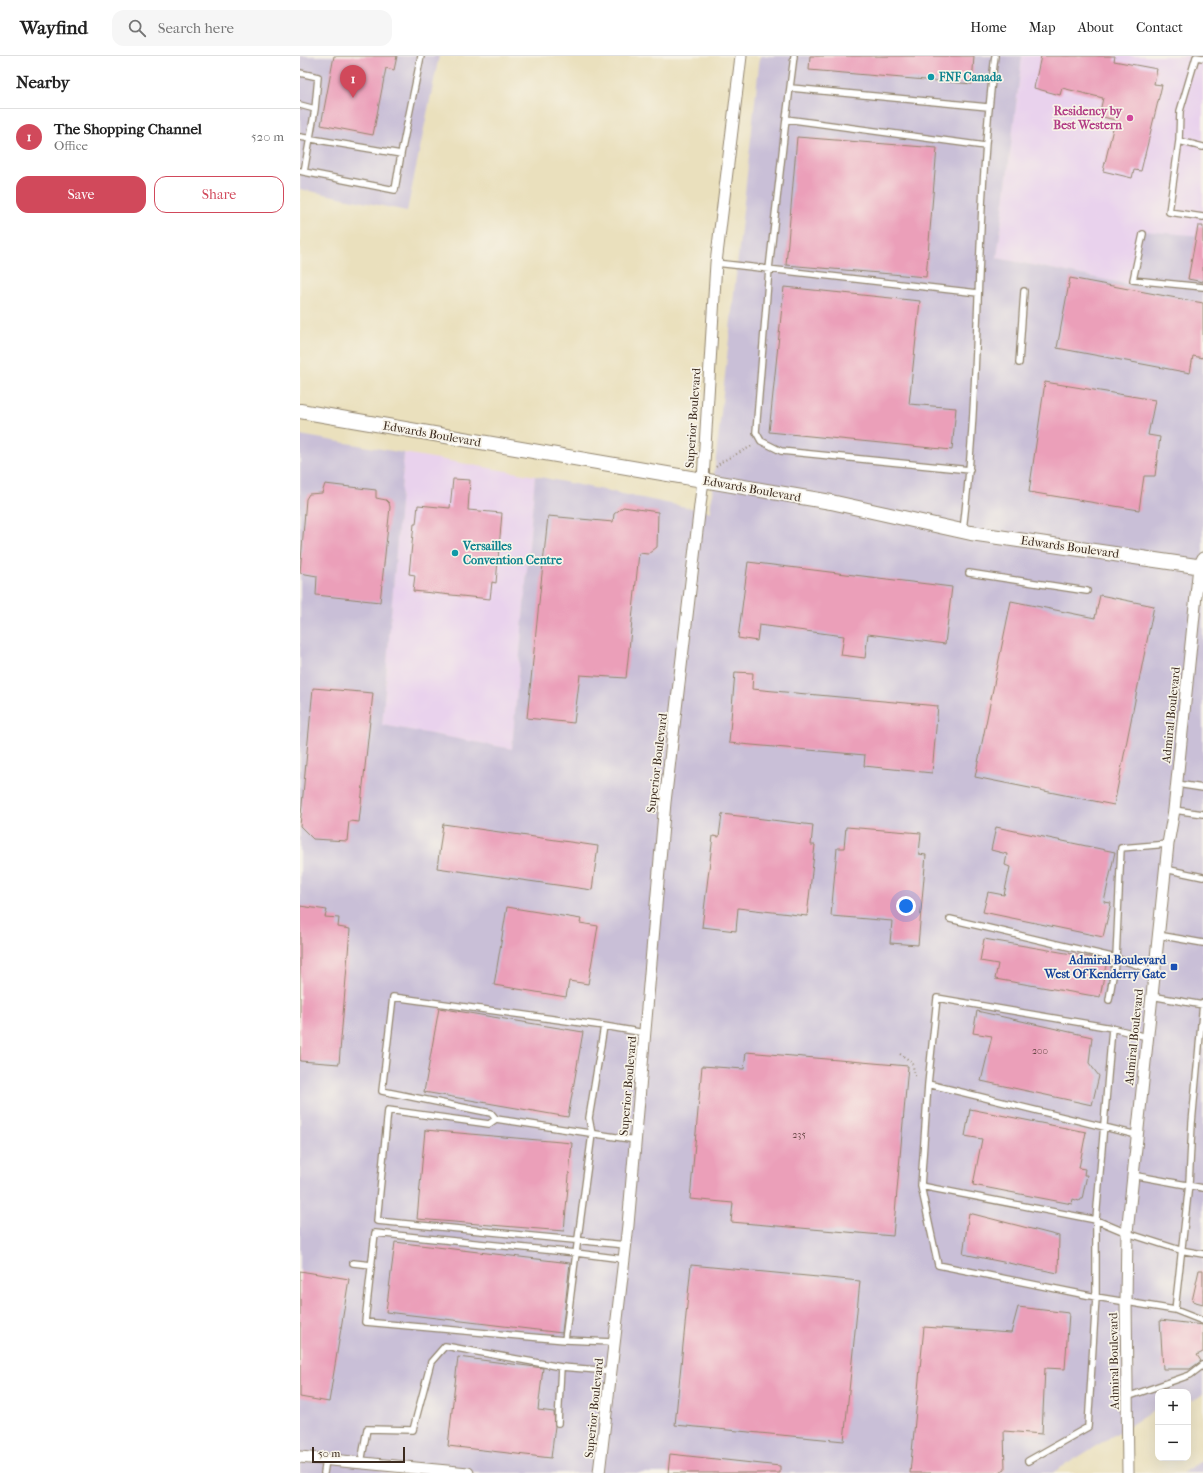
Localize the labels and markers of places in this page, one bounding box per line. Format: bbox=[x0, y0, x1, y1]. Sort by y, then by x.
pin: 1 bbox=[340, 65, 366, 98]
place label: FNF Canada bbox=[938, 70, 1002, 84]
marker: FNF Canada bbox=[926, 72, 936, 82]
place label: Residency by Best Western bbox=[1053, 104, 1123, 132]
marker: Residency by Best Western bbox=[1125, 113, 1135, 123]
place label: Versailles Convention Centre bbox=[462, 539, 562, 567]
marker: Versailles Convention Centre bbox=[450, 548, 460, 558]
place label: Admiral Boulevard West Of Kenderry Gate bbox=[1043, 953, 1166, 982]
marker: Admiral Boulevard West Of Kenderry Gate bbox=[1169, 962, 1179, 972]

